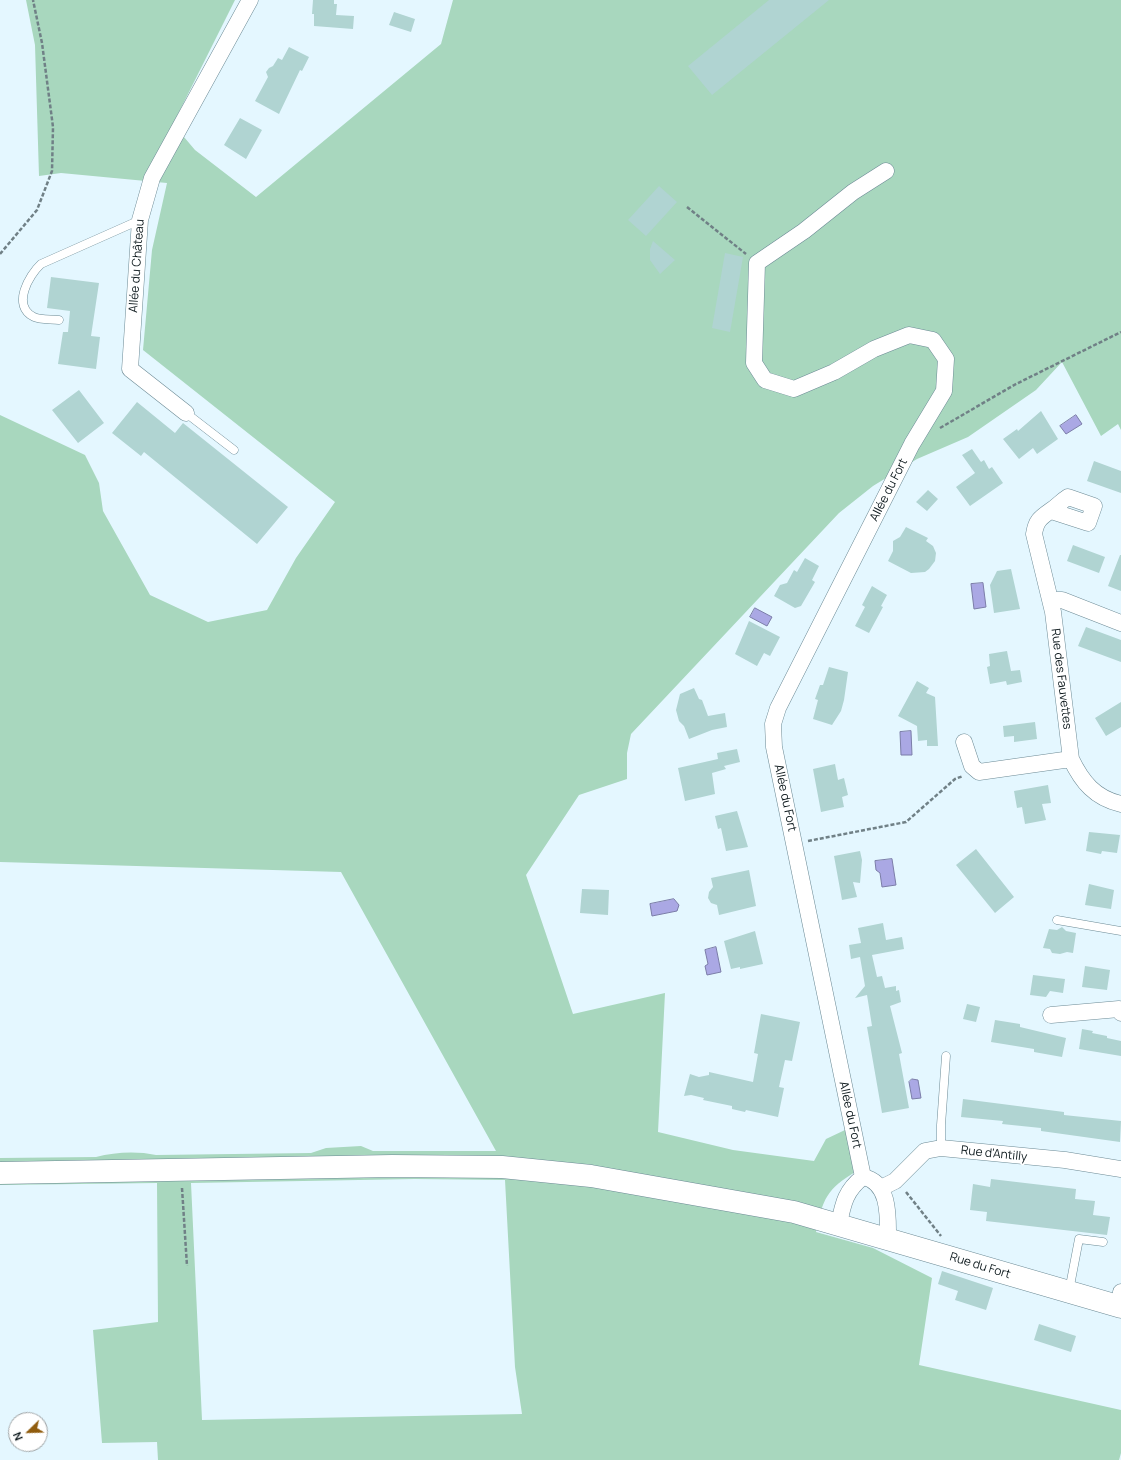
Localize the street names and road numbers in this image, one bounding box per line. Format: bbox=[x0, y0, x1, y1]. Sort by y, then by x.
street label: Allée du Château bbox=[127, 219, 147, 313]
street label: Allée du Fort bbox=[867, 456, 911, 524]
street label: Rue des Fauvettes bbox=[1048, 628, 1074, 730]
street label: Allée du Fort bbox=[771, 763, 799, 833]
street label: Allée du Fort bbox=[836, 1080, 864, 1150]
street label: Rue d'Antilly bbox=[960, 1143, 1028, 1165]
street label: Rue du Fort bbox=[948, 1250, 1012, 1282]

